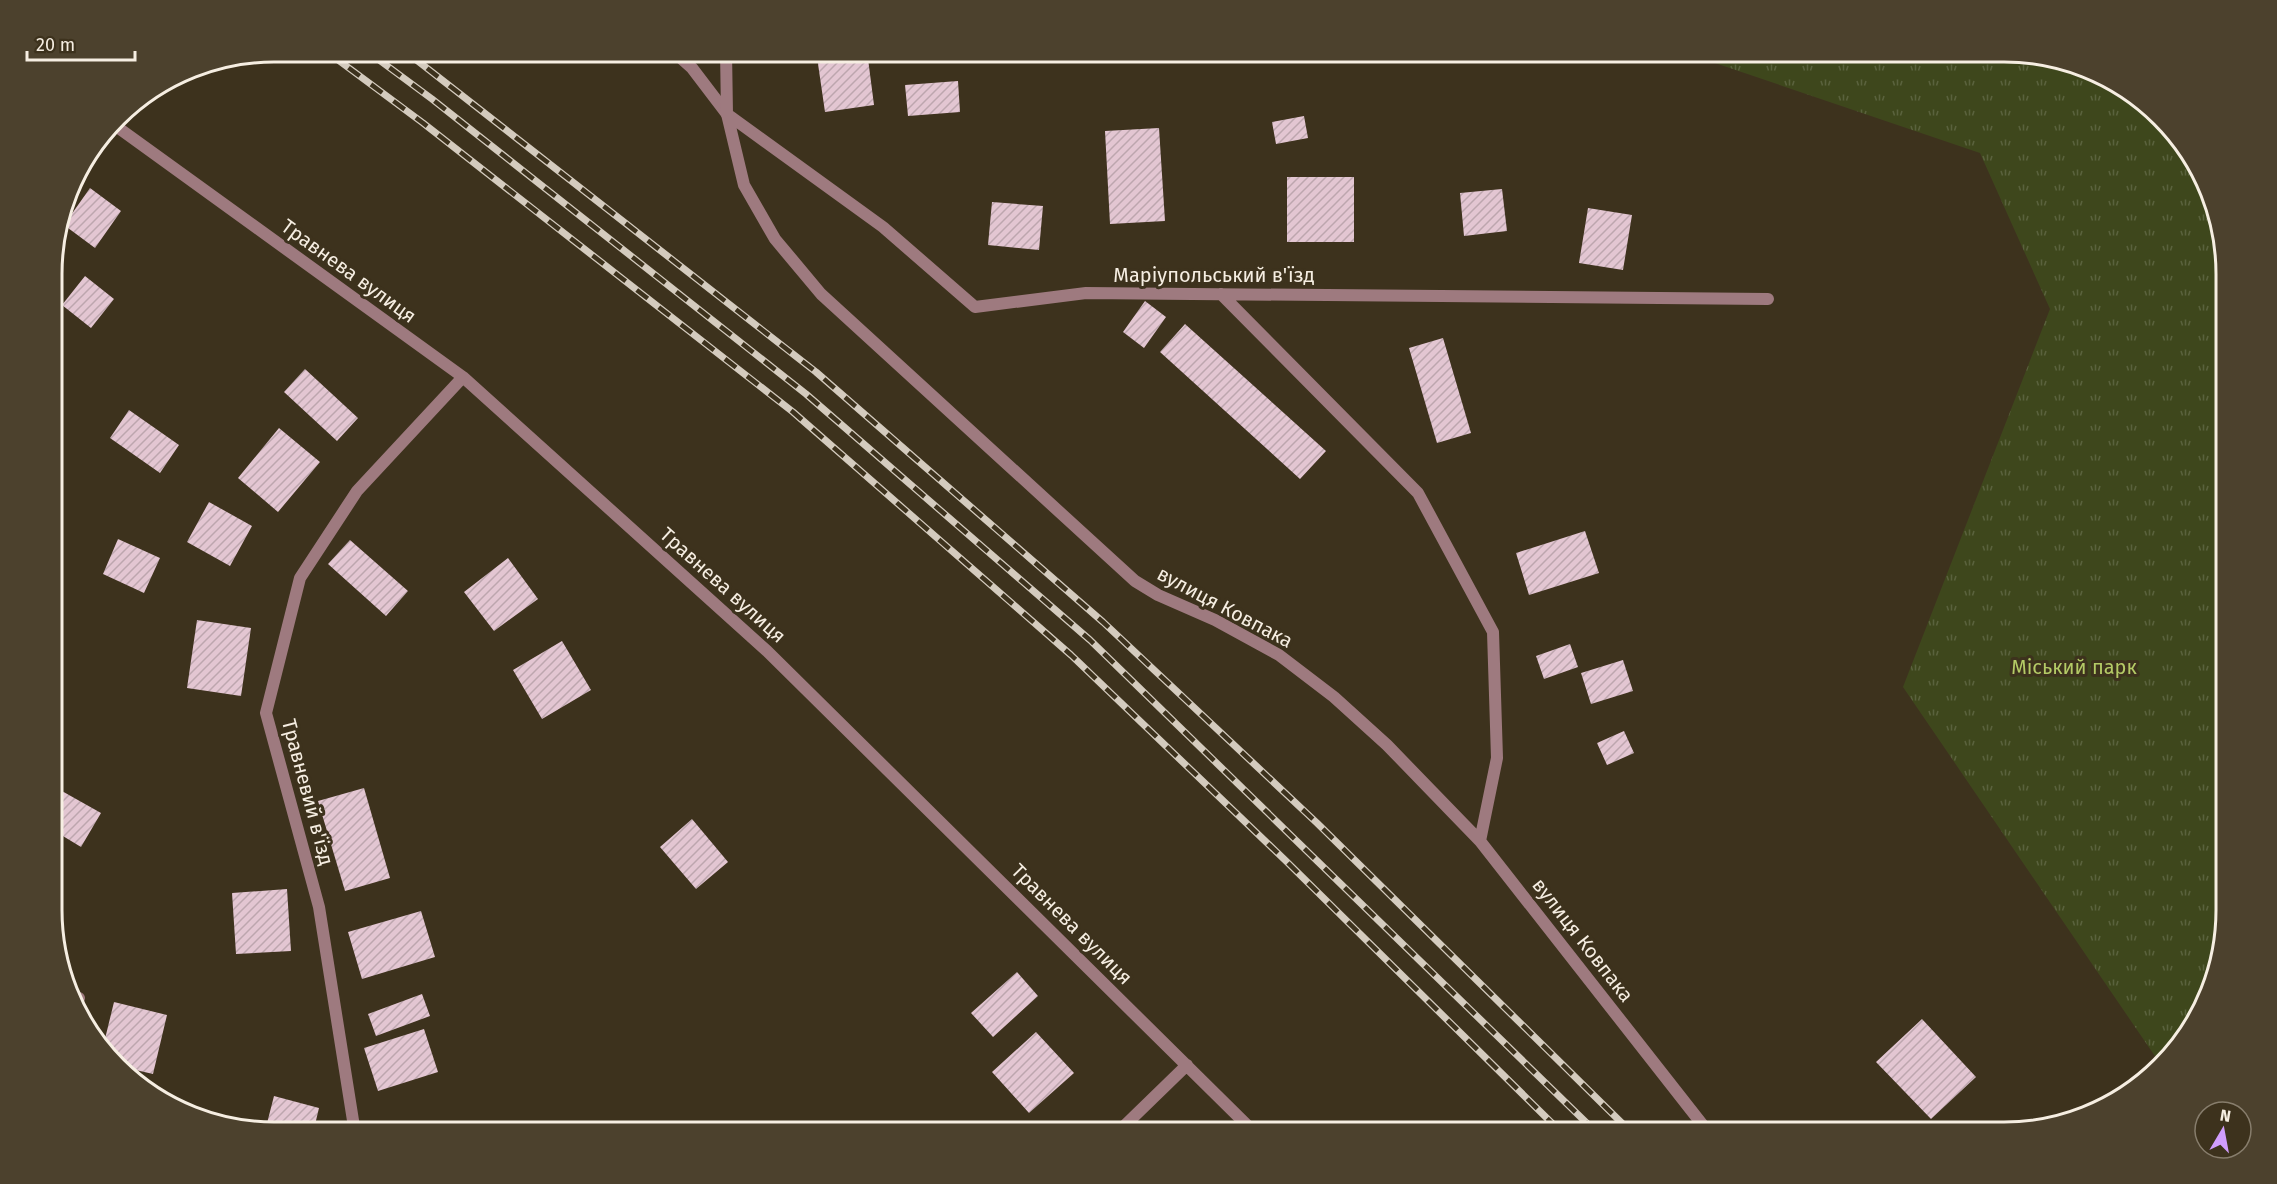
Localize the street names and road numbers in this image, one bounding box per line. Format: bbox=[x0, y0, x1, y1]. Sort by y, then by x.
street label: Травнева вулиця bbox=[277, 214, 421, 328]
street label: Маріупольський в'їзд bbox=[1113, 263, 1315, 287]
street label: Травнева вулиця bbox=[655, 522, 791, 648]
street label: вулиця Ковпака bbox=[1153, 561, 1297, 653]
street label: Травневий в'їзд bbox=[277, 716, 339, 868]
street label: Травнева вулиця bbox=[1007, 859, 1137, 989]
street label: вулиця Ковпака bbox=[1527, 873, 1639, 1007]

